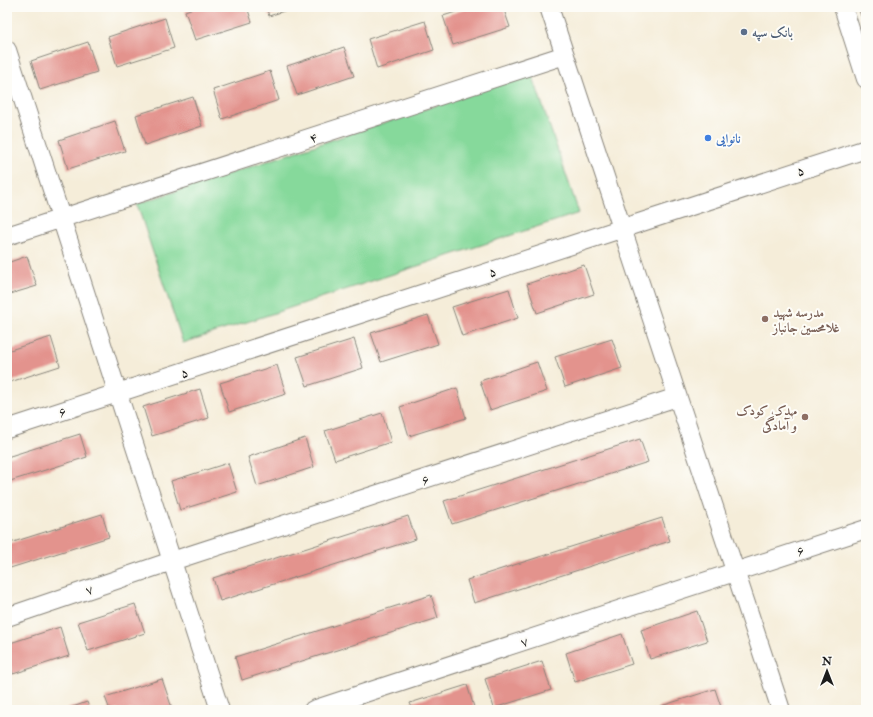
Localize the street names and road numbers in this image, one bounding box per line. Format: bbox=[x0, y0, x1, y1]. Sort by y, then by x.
street label: ۴ bbox=[307, 129, 320, 147]
street label: ۵ bbox=[794, 162, 806, 180]
street label: ۵ bbox=[486, 263, 498, 281]
street label: ۵ bbox=[178, 364, 190, 382]
street label: ۶ bbox=[56, 403, 68, 421]
street label: ۶ bbox=[419, 471, 431, 489]
street label: ۶ bbox=[794, 542, 806, 560]
street label: ۷ bbox=[83, 581, 96, 599]
street label: ۷ bbox=[518, 633, 530, 651]

